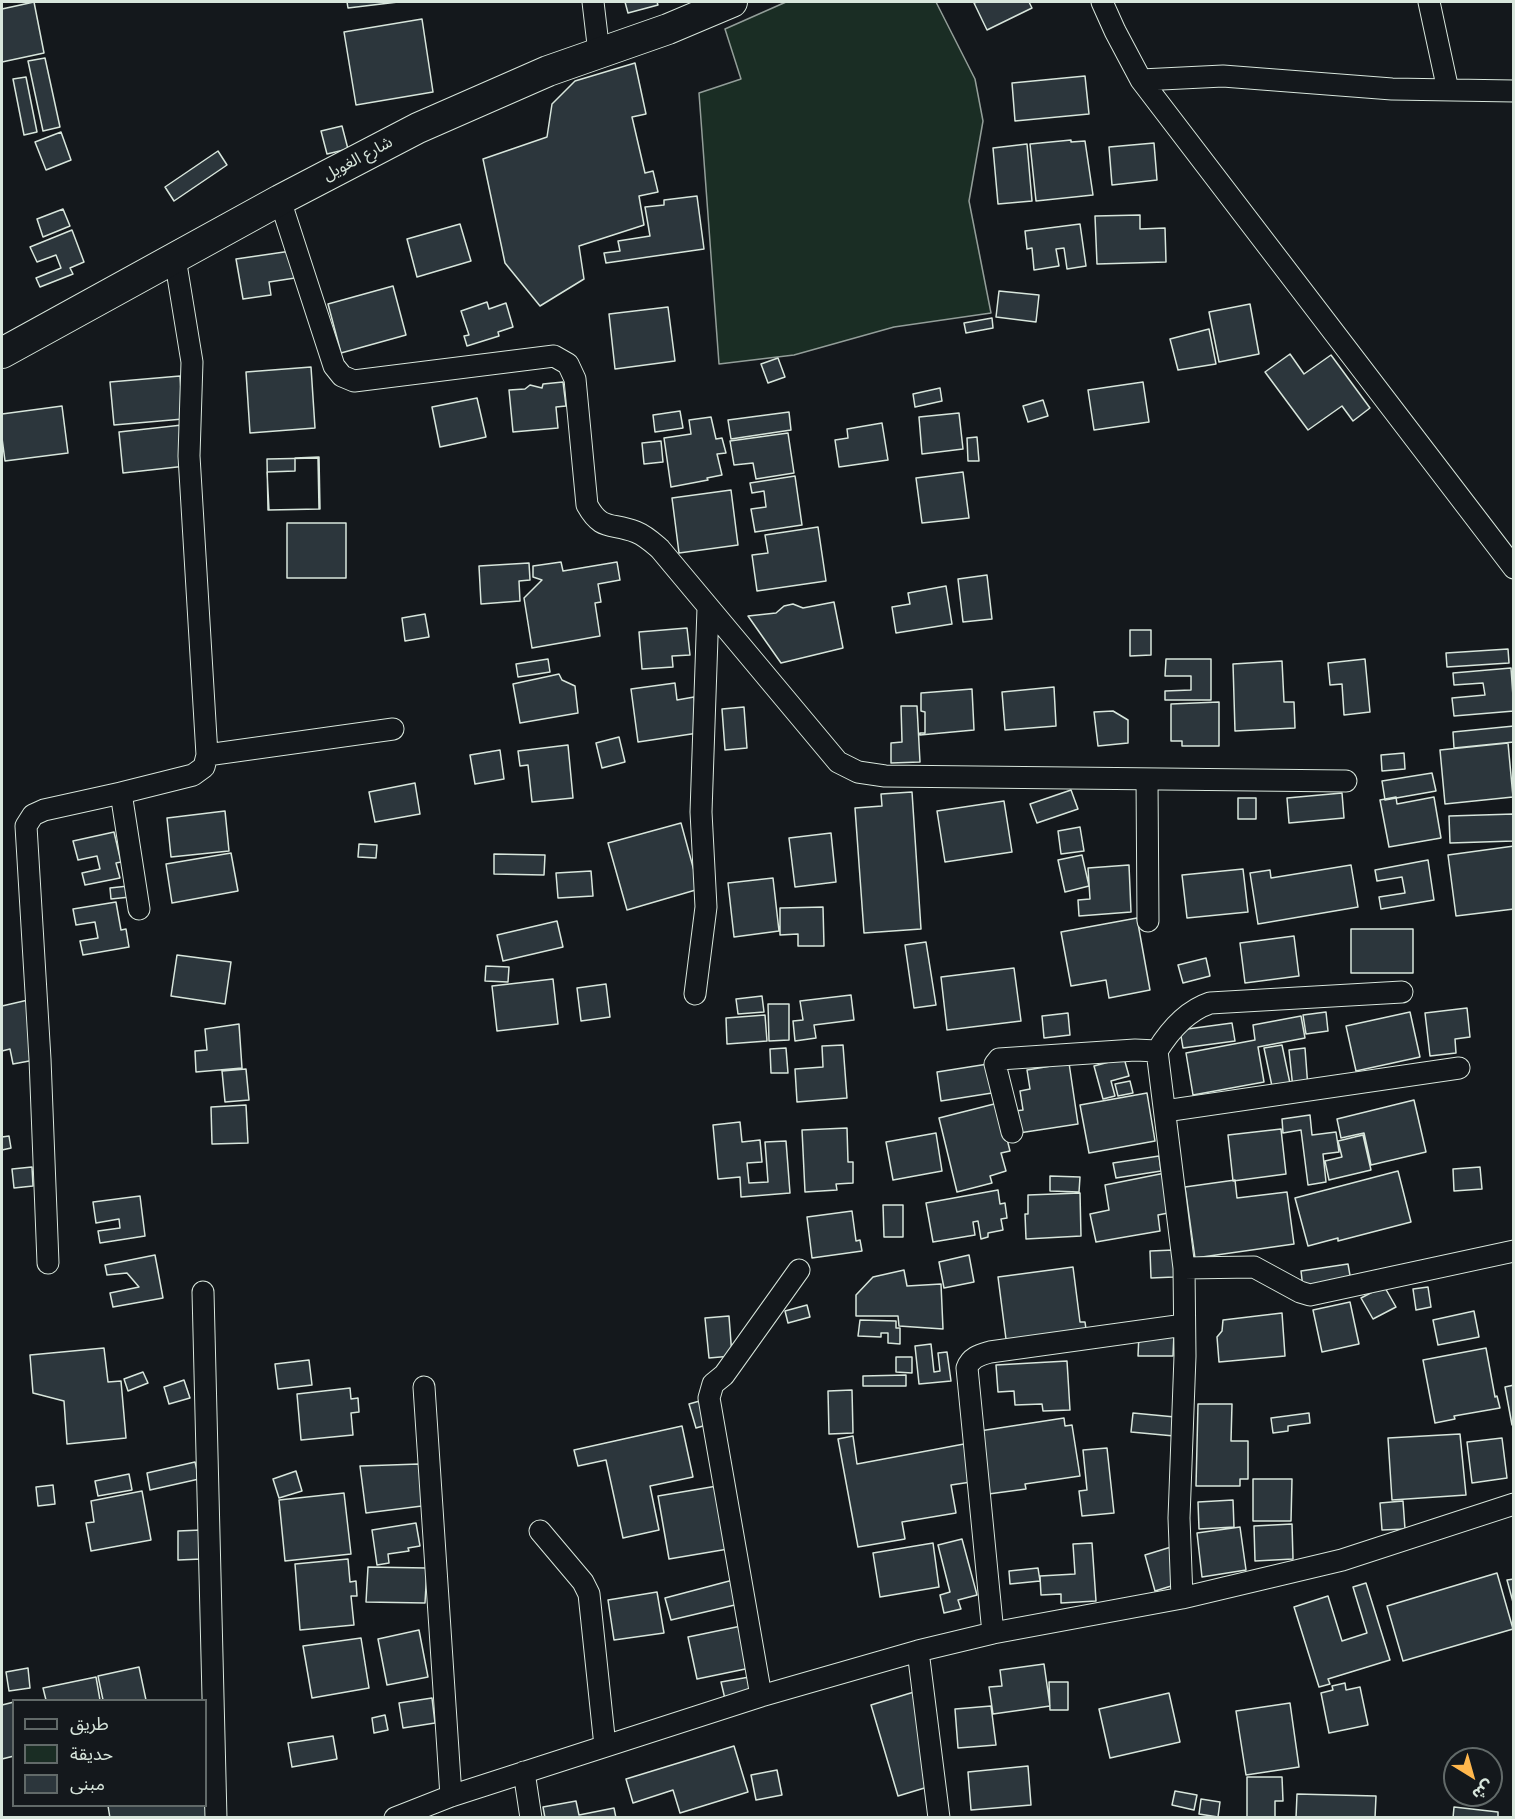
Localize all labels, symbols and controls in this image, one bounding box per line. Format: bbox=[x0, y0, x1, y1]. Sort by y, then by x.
street label: شارع الغويل bbox=[320, 133, 396, 185]
legend bbox=[12, 1699, 207, 1807]
text: طريق bbox=[70, 1714, 109, 1734]
text: حديقة bbox=[70, 1744, 113, 1764]
north arrow bbox=[1443, 1747, 1503, 1807]
text: مبنى bbox=[70, 1774, 105, 1794]
text: ش bbox=[1469, 1777, 1497, 1804]

